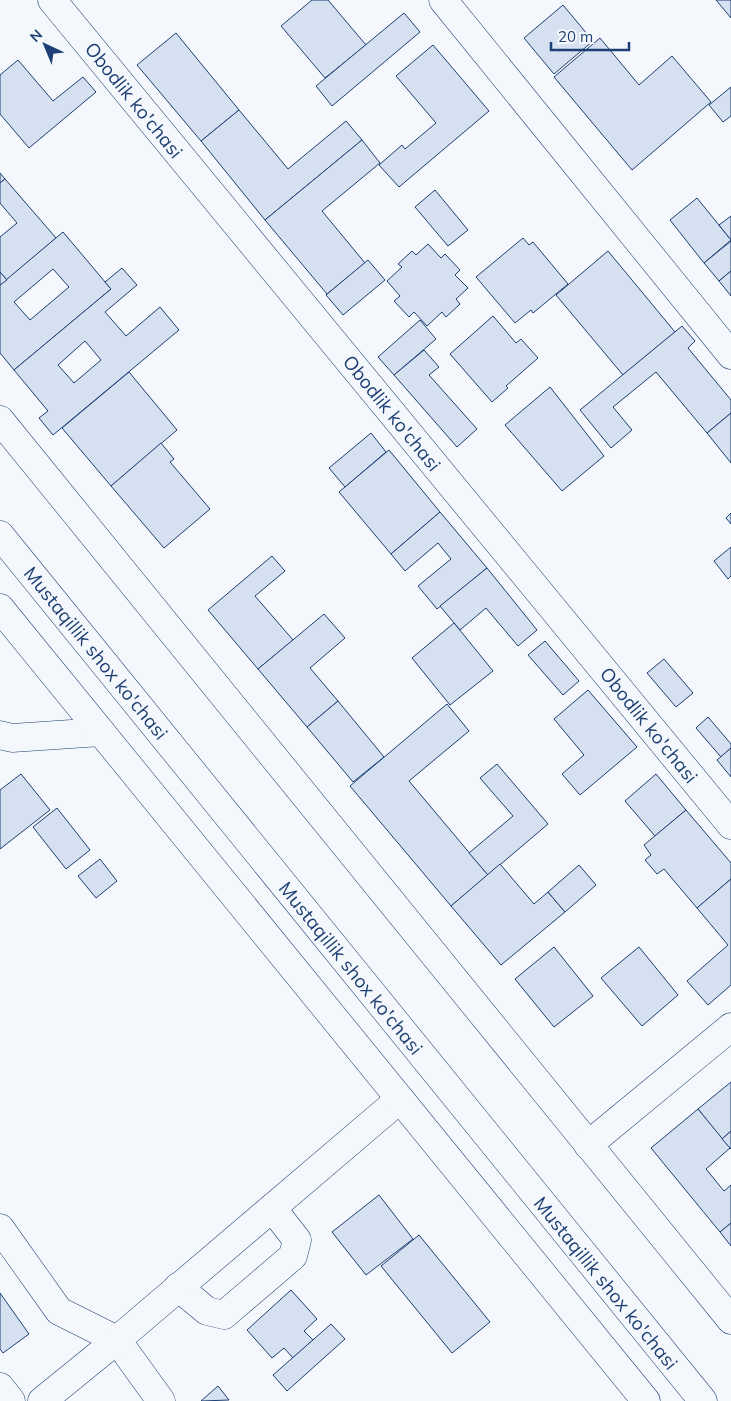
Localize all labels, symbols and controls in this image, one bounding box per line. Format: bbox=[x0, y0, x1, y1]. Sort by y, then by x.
north arrow bbox=[20, 20, 70, 70]
scale bar bbox=[551, 20, 628, 52]
text: N bbox=[26, 26, 46, 46]
text: 20 m bbox=[558, 27, 593, 46]
street label: Obodlik ko'chasi bbox=[80, 37, 188, 163]
street label: Obodlik ko'chasi bbox=[338, 350, 446, 476]
street label: Mustaqillik shox ko'chasi bbox=[19, 562, 173, 744]
street label: Obodlik ko'chasi bbox=[595, 662, 703, 788]
street label: Mustaqillik shox ko'chasi bbox=[274, 877, 428, 1059]
street label: Mustaqillik shox ko'chasi bbox=[529, 1192, 683, 1374]

